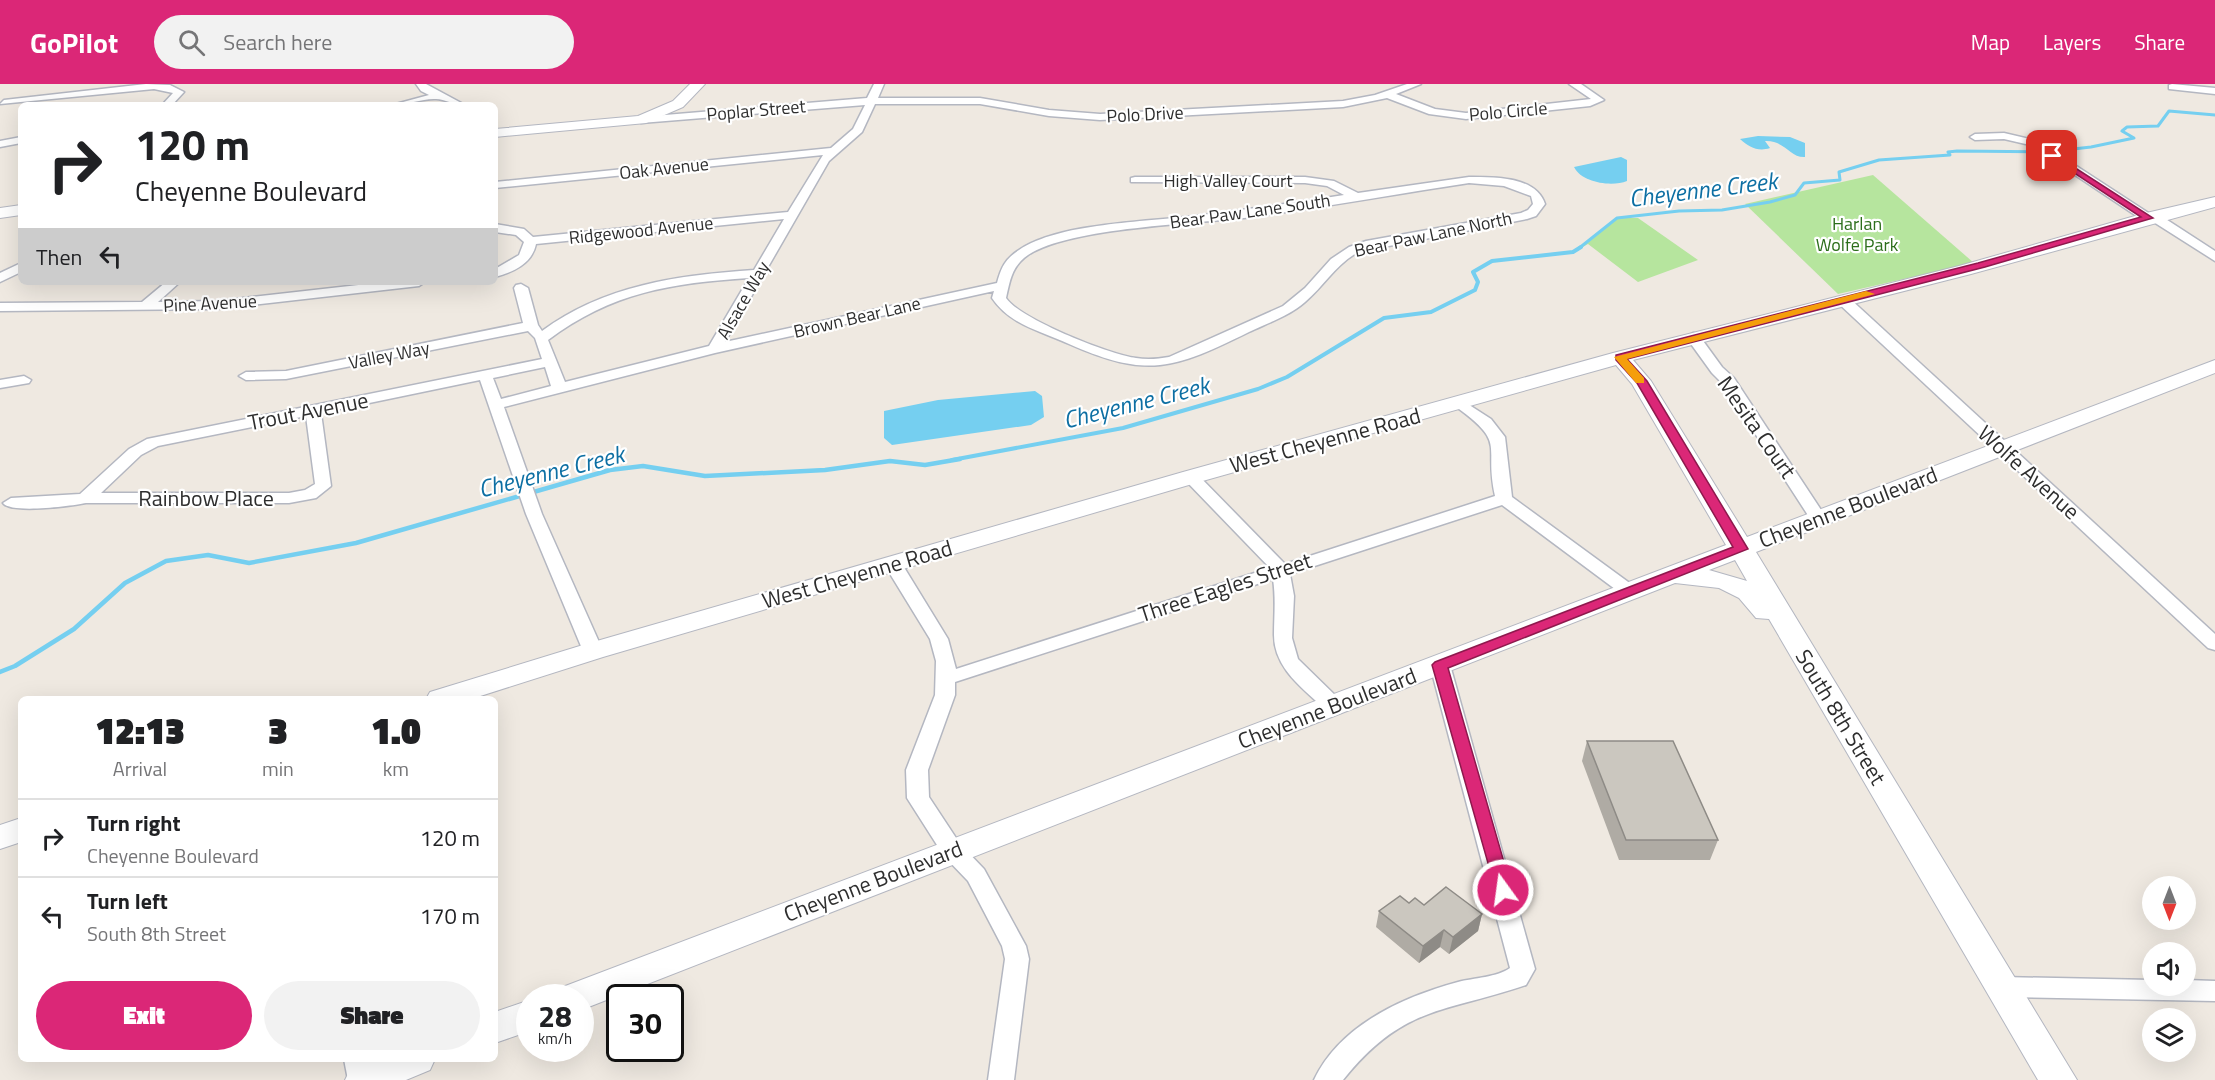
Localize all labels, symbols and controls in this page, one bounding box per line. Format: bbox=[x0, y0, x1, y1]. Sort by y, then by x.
search box bbox=[154, 15, 574, 69]
text: GoPilot bbox=[30, 21, 118, 64]
text: Search here bbox=[223, 25, 332, 59]
icon: search bbox=[175, 26, 208, 59]
text: Map bbox=[1971, 26, 2010, 58]
text: Layers bbox=[2043, 26, 2101, 58]
text: Share bbox=[2134, 26, 2185, 58]
street label: Poplar Street bbox=[705, 92, 807, 128]
street label: Polo Circle bbox=[1468, 94, 1548, 128]
street label: Polo Drive bbox=[1106, 99, 1184, 129]
text: 120 m bbox=[135, 112, 250, 176]
icon: right bbox=[36, 126, 114, 204]
pin bbox=[2026, 130, 2077, 181]
icon: arrive bbox=[2035, 139, 2068, 172]
street label: Oak Avenue bbox=[618, 150, 710, 186]
water label: Cheyenne Creek bbox=[1627, 162, 1783, 216]
street label: High Valley Court bbox=[1163, 167, 1293, 194]
text: Cheyenne Boulevard bbox=[135, 170, 367, 211]
street label: Bear Paw Lane South bbox=[1168, 186, 1332, 236]
street label: Bear Paw Lane North bbox=[1352, 204, 1514, 264]
street label: Ridgewood Avenue bbox=[567, 209, 715, 251]
park label: Harlan Wolfe Park bbox=[1816, 210, 1899, 258]
text: Then bbox=[36, 240, 82, 274]
icon: left bbox=[94, 240, 127, 273]
street label: Alsace Way bbox=[710, 256, 776, 344]
street label: Pine Avenue bbox=[163, 287, 257, 319]
street label: Brown Bear Lane bbox=[791, 289, 923, 345]
street label: Valley Way bbox=[346, 334, 432, 376]
water label: Cheyenne Creek bbox=[1059, 366, 1216, 438]
street label: Mesita Court bbox=[1709, 369, 1805, 486]
street label: Trout Avenue bbox=[245, 383, 371, 439]
street label: West Cheyenne Road bbox=[1226, 398, 1424, 482]
street label: Wolfe Avenue bbox=[1970, 417, 2088, 527]
water label: Cheyenne Creek bbox=[474, 435, 631, 507]
street label: Cheyenne Boulevard bbox=[1754, 457, 1942, 557]
street label: Rainbow Place bbox=[138, 481, 274, 515]
street label: West Cheyenne Road bbox=[758, 531, 956, 617]
street label: Three Eagles Street bbox=[1134, 543, 1316, 631]
street label: South 8th Street bbox=[1787, 643, 1895, 792]
street label: Cheyenne Boulevard bbox=[1233, 658, 1421, 758]
text: 12:13 bbox=[95, 703, 185, 758]
text: 3 bbox=[268, 703, 288, 758]
text: 1.0 bbox=[371, 703, 421, 758]
text: Arrival bbox=[113, 753, 167, 784]
text: min bbox=[262, 753, 294, 784]
text: km bbox=[383, 753, 409, 784]
text: Turn right bbox=[87, 806, 181, 840]
text: 120 m bbox=[420, 821, 480, 855]
icon: right bbox=[36, 822, 69, 855]
street label: Cheyenne Boulevard bbox=[779, 831, 967, 931]
text: Cheyenne Boulevard bbox=[87, 840, 259, 871]
position arrow bbox=[1471, 858, 1535, 922]
north arrow bbox=[2142, 876, 2196, 930]
map controls bbox=[2142, 876, 2196, 1062]
text: Turn left bbox=[87, 884, 168, 918]
text: 170 m bbox=[420, 899, 480, 933]
icon: left bbox=[36, 900, 69, 933]
text: South 8th Street bbox=[87, 918, 226, 949]
button: sound bbox=[2142, 942, 2196, 996]
button: Exit bbox=[36, 981, 252, 1050]
button: Share bbox=[264, 981, 480, 1050]
speed limit sign: 30 bbox=[606, 984, 684, 1062]
text: 28 bbox=[538, 993, 572, 1039]
button: layers bbox=[2142, 1008, 2196, 1062]
text: km/h bbox=[538, 1027, 572, 1050]

